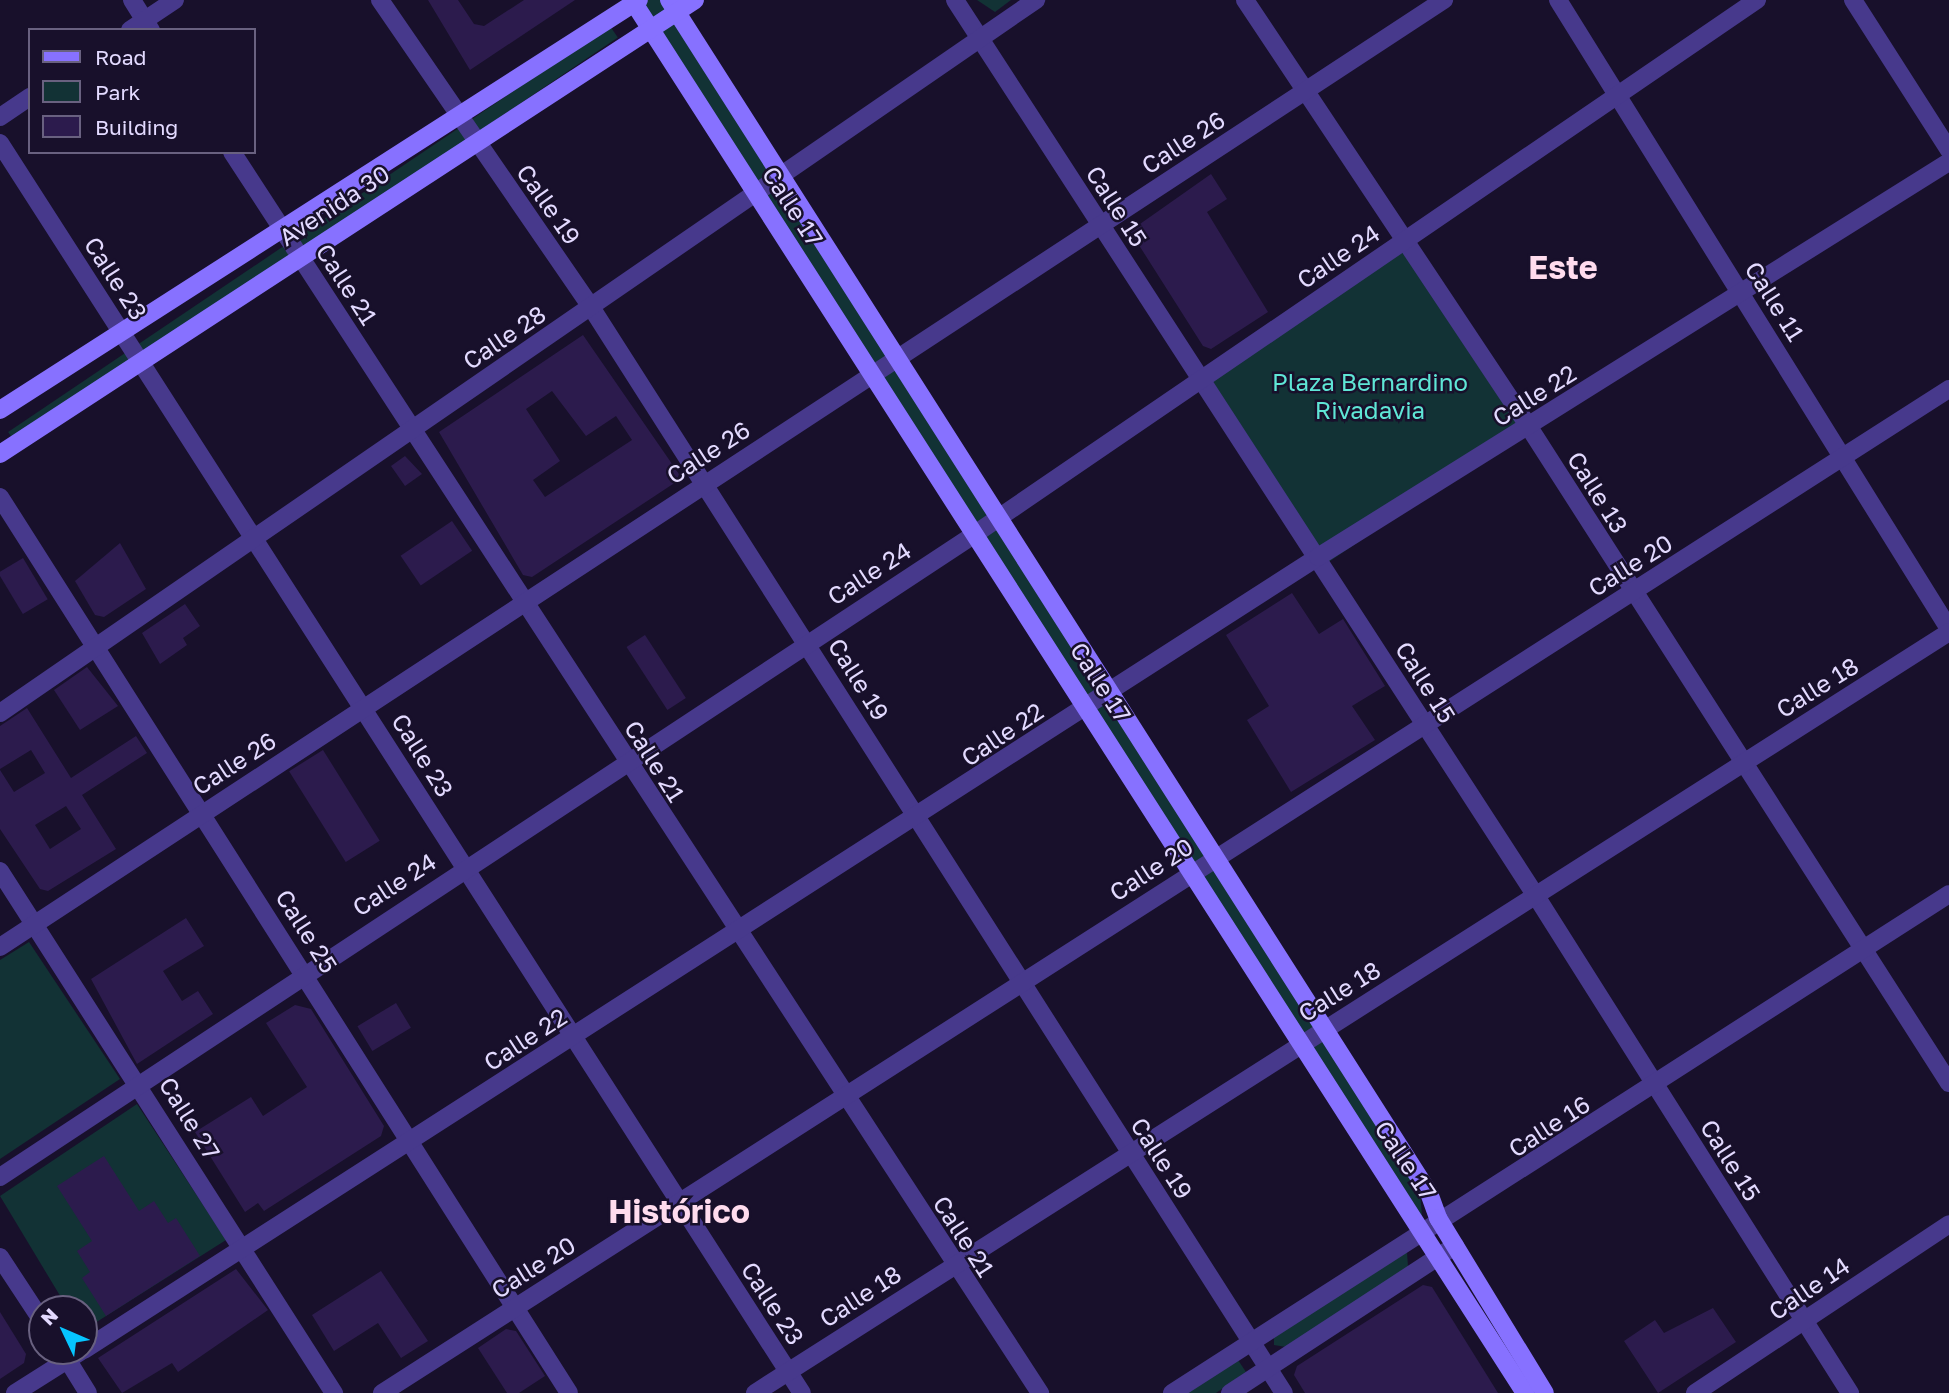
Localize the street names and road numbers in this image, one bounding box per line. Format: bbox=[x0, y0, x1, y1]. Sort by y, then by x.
street label: Calle 26 bbox=[1136, 104, 1230, 180]
street label: Calle 19 bbox=[511, 158, 587, 250]
street label: Avenida 30 bbox=[273, 159, 395, 251]
street label: Calle 15 bbox=[1080, 160, 1154, 252]
street label: Calle 17 bbox=[757, 161, 829, 251]
street label: Calle 24 bbox=[1291, 218, 1385, 294]
street label: Calle 23 bbox=[79, 231, 153, 325]
street label: Calle 21 bbox=[310, 238, 384, 330]
street label: Calle 11 bbox=[1739, 256, 1811, 346]
street label: Calle 28 bbox=[457, 299, 551, 375]
street label: Calle 22 bbox=[1487, 358, 1581, 432]
street label: Calle 26 bbox=[661, 414, 755, 490]
street label: Calle 13 bbox=[1562, 446, 1634, 538]
street label: Calle 20 bbox=[1583, 528, 1677, 602]
street label: Calle 24 bbox=[822, 535, 916, 611]
street label: Calle 19 bbox=[823, 633, 895, 725]
street label: Calle 15 bbox=[1390, 636, 1462, 728]
street label: Calle 17 bbox=[1065, 637, 1137, 727]
street label: Calle 18 bbox=[1771, 651, 1863, 723]
street label: Calle 22 bbox=[955, 696, 1049, 772]
street label: Calle 23 bbox=[386, 708, 460, 802]
street label: Calle 21 bbox=[619, 715, 691, 807]
street label: Calle 26 bbox=[187, 725, 281, 801]
street label: Calle 20 bbox=[1104, 831, 1198, 907]
street label: Calle 24 bbox=[347, 846, 441, 922]
street label: Calle 25 bbox=[270, 884, 344, 978]
street label: Calle 18 bbox=[1293, 955, 1385, 1027]
street label: Calle 22 bbox=[478, 1002, 572, 1076]
street label: Calle 27 bbox=[154, 1072, 226, 1164]
street label: Calle 16 bbox=[1503, 1089, 1595, 1163]
street label: Calle 19 bbox=[1125, 1112, 1199, 1204]
street label: Calle 15 bbox=[1695, 1114, 1767, 1206]
street label: Calle 17 bbox=[1369, 1115, 1443, 1205]
street label: Calle 21 bbox=[927, 1190, 1001, 1282]
street label: Calle 20 bbox=[486, 1230, 580, 1304]
street label: Calle 14 bbox=[1763, 1251, 1855, 1325]
street label: Calle 23 bbox=[736, 1256, 810, 1350]
street label: Calle 18 bbox=[814, 1259, 906, 1333]

